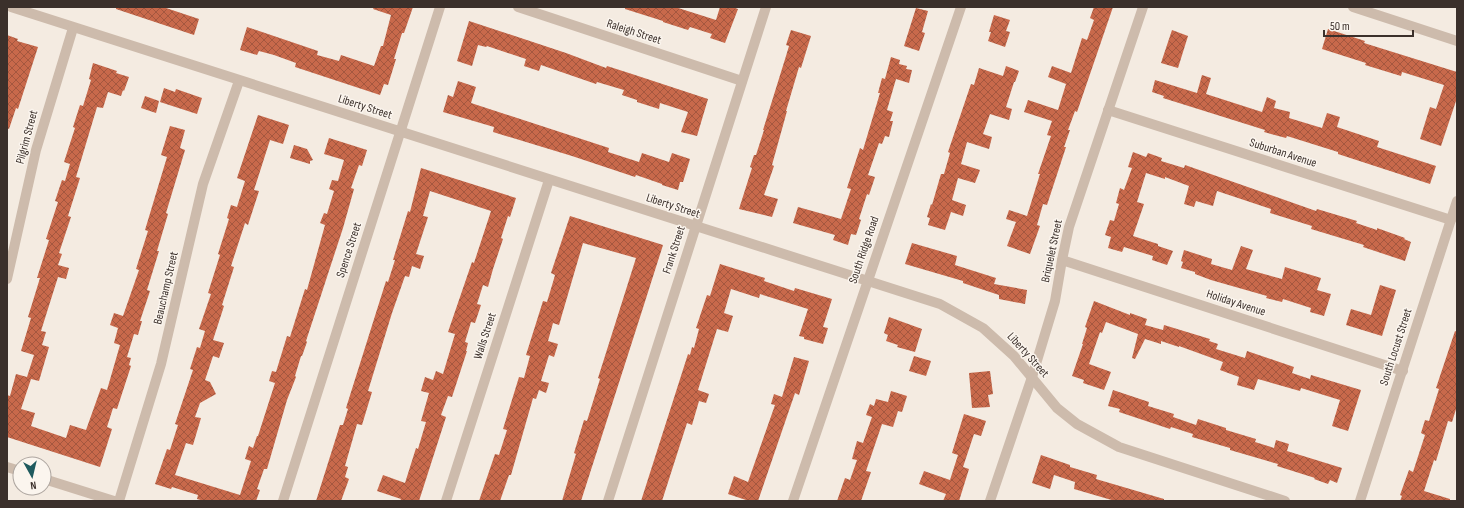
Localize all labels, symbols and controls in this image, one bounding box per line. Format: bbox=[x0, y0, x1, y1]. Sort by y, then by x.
scale bar bbox=[1324, 12, 1413, 38]
street label: Raleigh Street bbox=[605, 16, 663, 48]
text: 50 m bbox=[1330, 19, 1350, 34]
street label: Liberty Street bbox=[336, 91, 394, 123]
street label: Pilgrim Street bbox=[13, 108, 41, 165]
street label: Suburban Avenue bbox=[1248, 135, 1319, 171]
street label: Liberty Street bbox=[644, 190, 702, 222]
street label: South Ridge Road bbox=[845, 214, 883, 286]
street label: Briquelet Street bbox=[1038, 218, 1066, 284]
street label: Spence Street bbox=[333, 220, 365, 279]
street label: Frank Street bbox=[659, 224, 689, 276]
street label: Beauchamp Street bbox=[150, 250, 182, 326]
street label: Holiday Avenue bbox=[1205, 286, 1268, 320]
street label: South Locust Street bbox=[1376, 306, 1416, 387]
street label: Walls Street bbox=[470, 310, 500, 361]
street label: Liberty Street bbox=[1004, 329, 1052, 381]
north arrow bbox=[12, 456, 52, 496]
text: N bbox=[29, 479, 37, 492]

